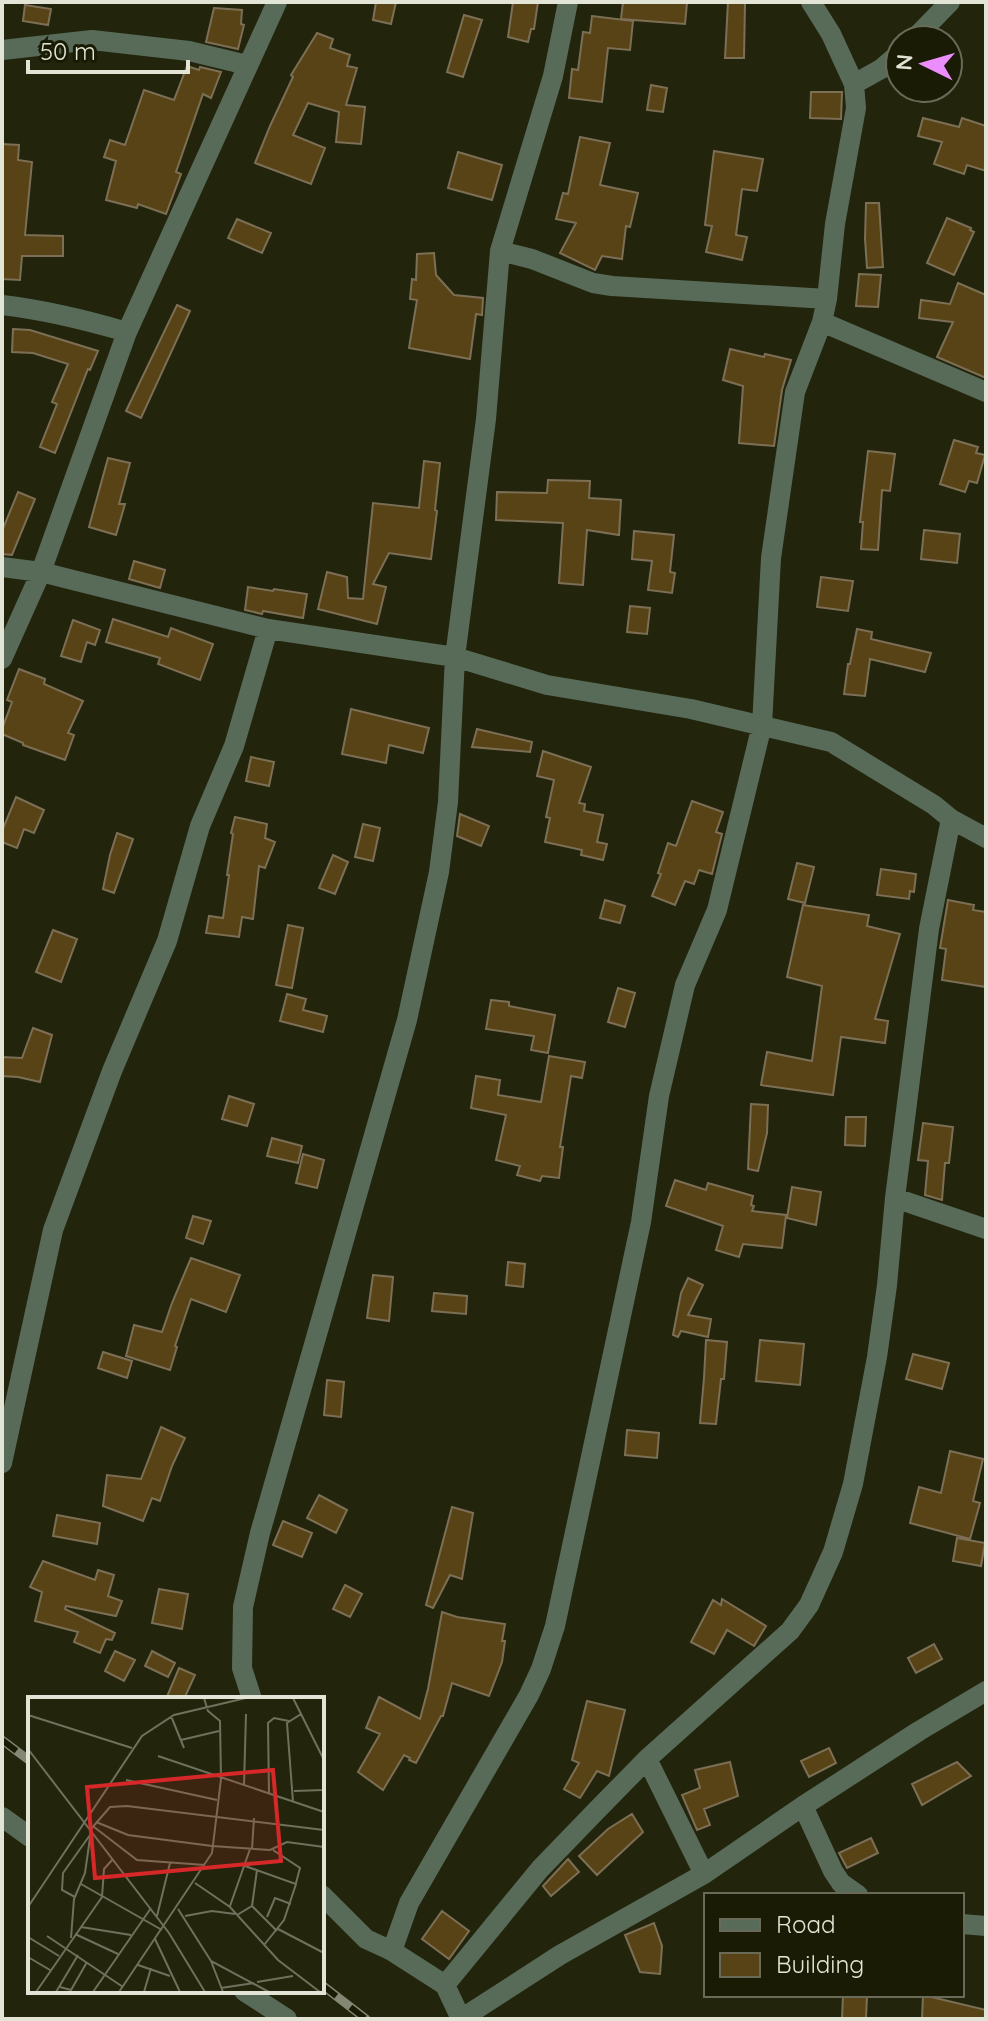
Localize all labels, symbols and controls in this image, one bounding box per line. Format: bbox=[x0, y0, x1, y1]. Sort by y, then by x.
scale bar bbox=[28, 24, 188, 74]
north arrow bbox=[884, 24, 964, 104]
text: 50 m bbox=[40, 36, 96, 66]
text: N bbox=[889, 53, 919, 72]
inset map bbox=[28, 1697, 324, 1993]
legend bbox=[704, 1893, 964, 1997]
text: Road bbox=[776, 1909, 836, 1939]
text: Building bbox=[776, 1949, 864, 1979]

